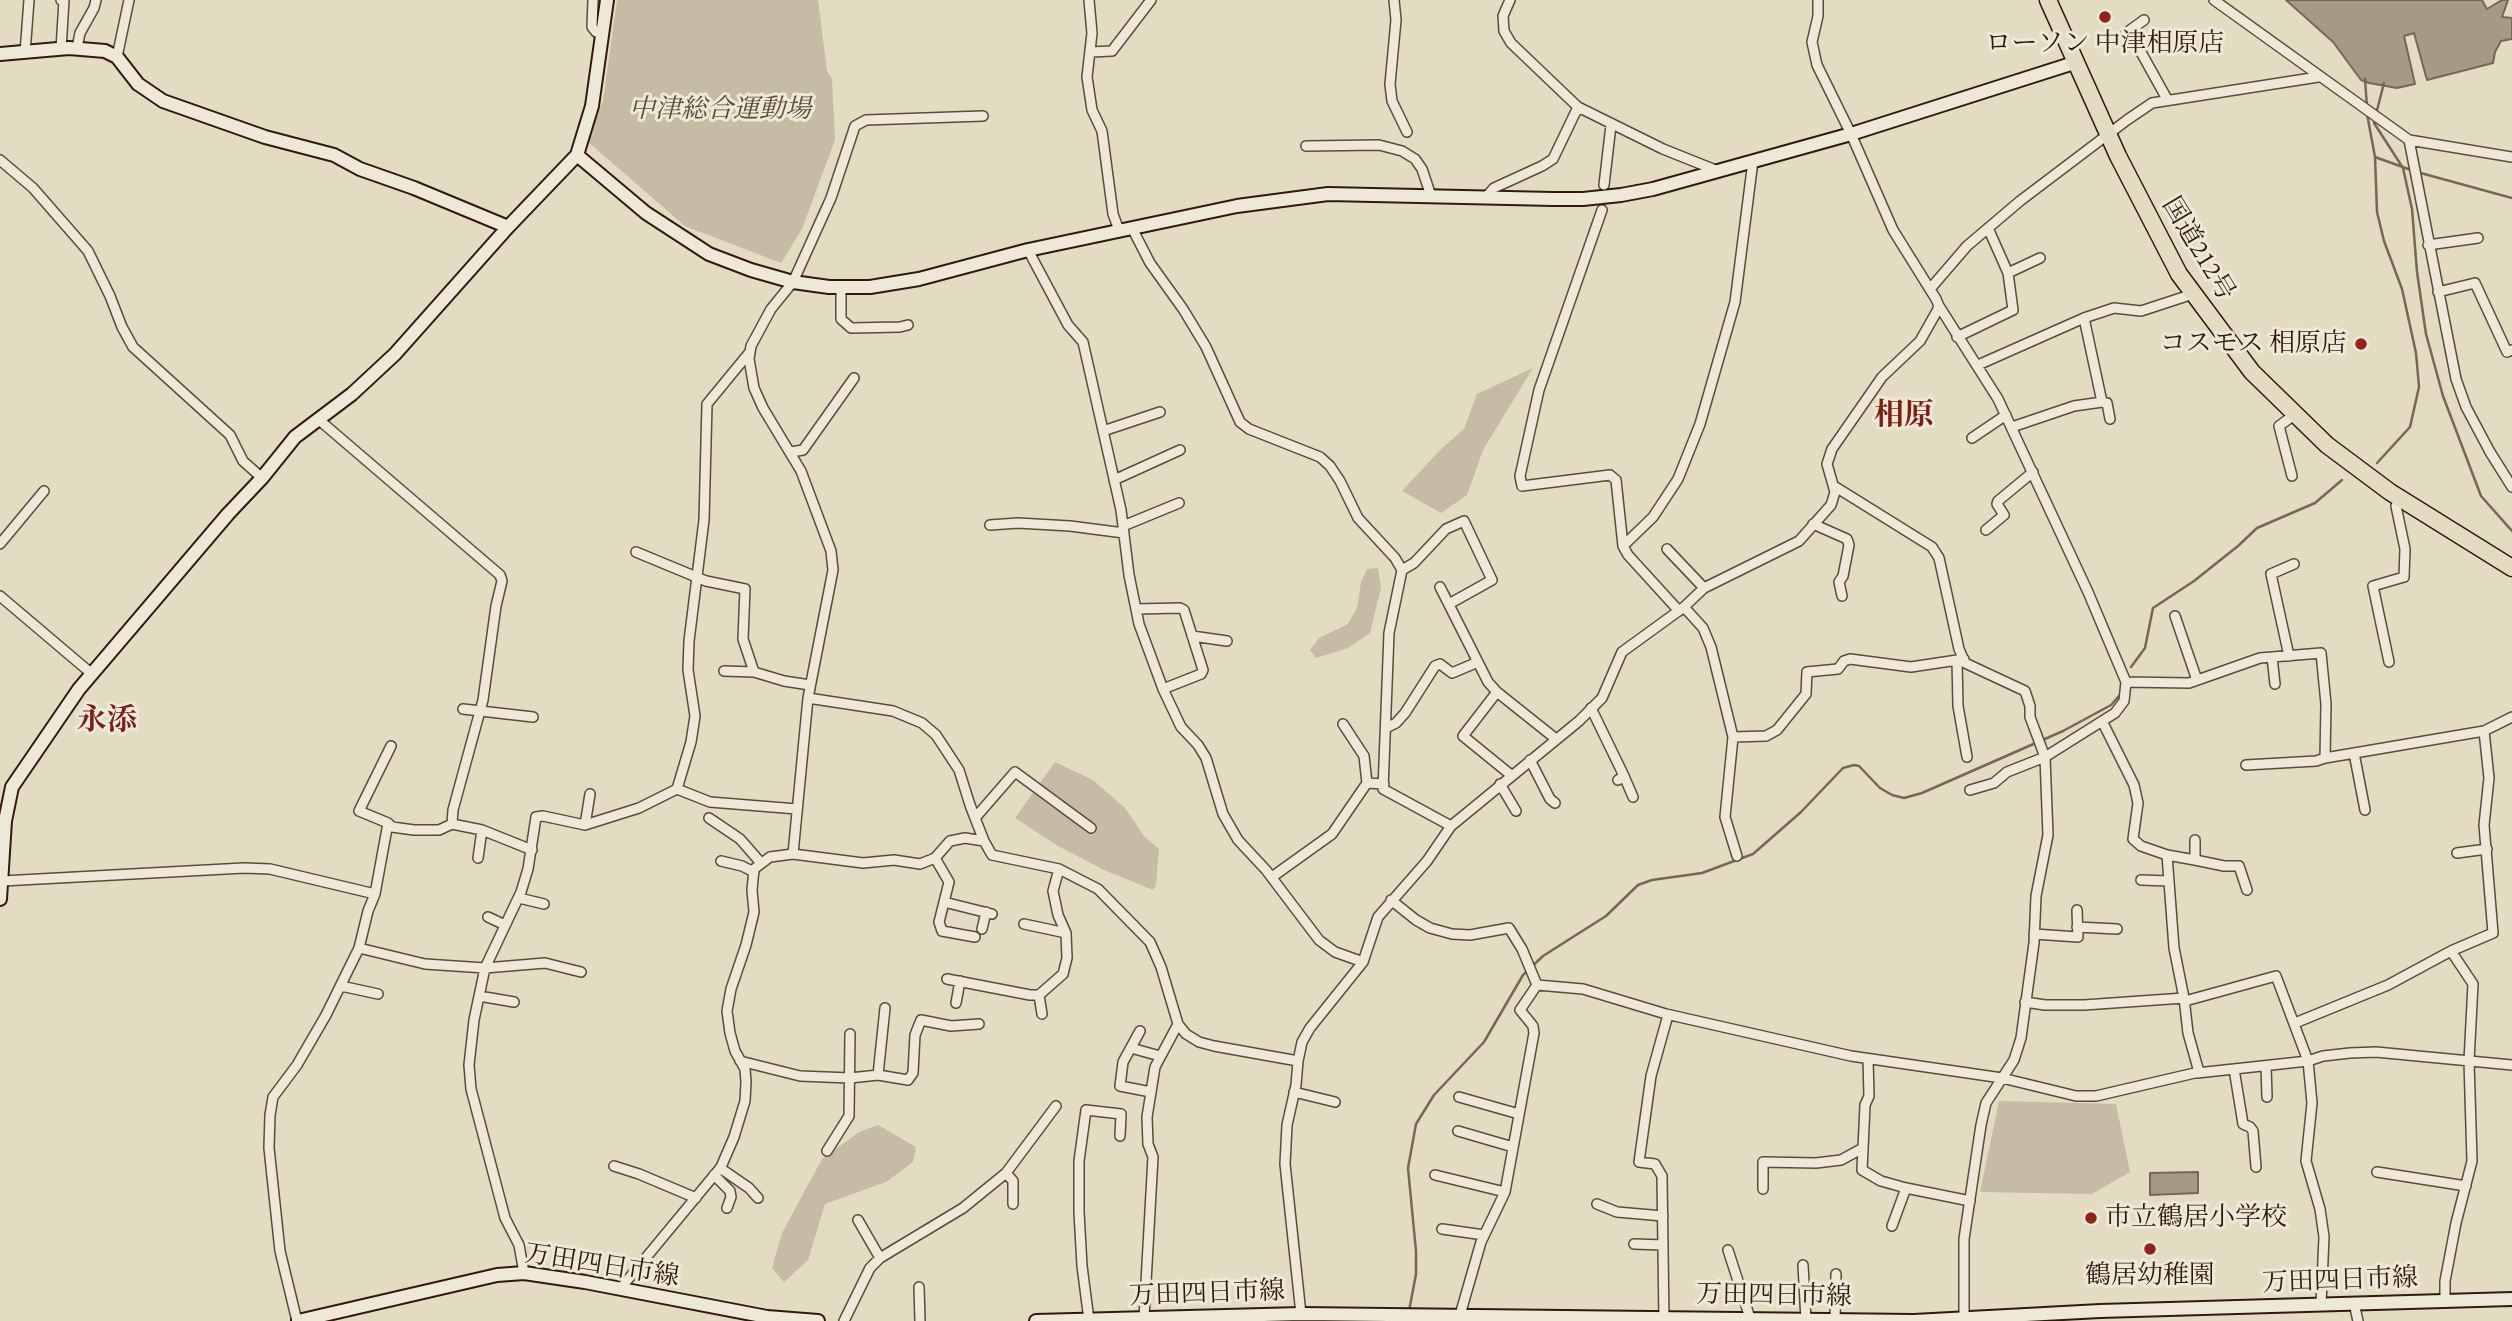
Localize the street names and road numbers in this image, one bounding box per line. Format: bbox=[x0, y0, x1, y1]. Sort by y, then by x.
street label: 国道212号 bbox=[2155, 191, 2241, 307]
street label: 万田四日市線 bbox=[523, 1238, 681, 1294]
street label: 万田四日市線 bbox=[2262, 1263, 2418, 1299]
street label: 万田四日市線 bbox=[1129, 1276, 1285, 1312]
street label: 万田四日市線 bbox=[1696, 1279, 1852, 1313]

